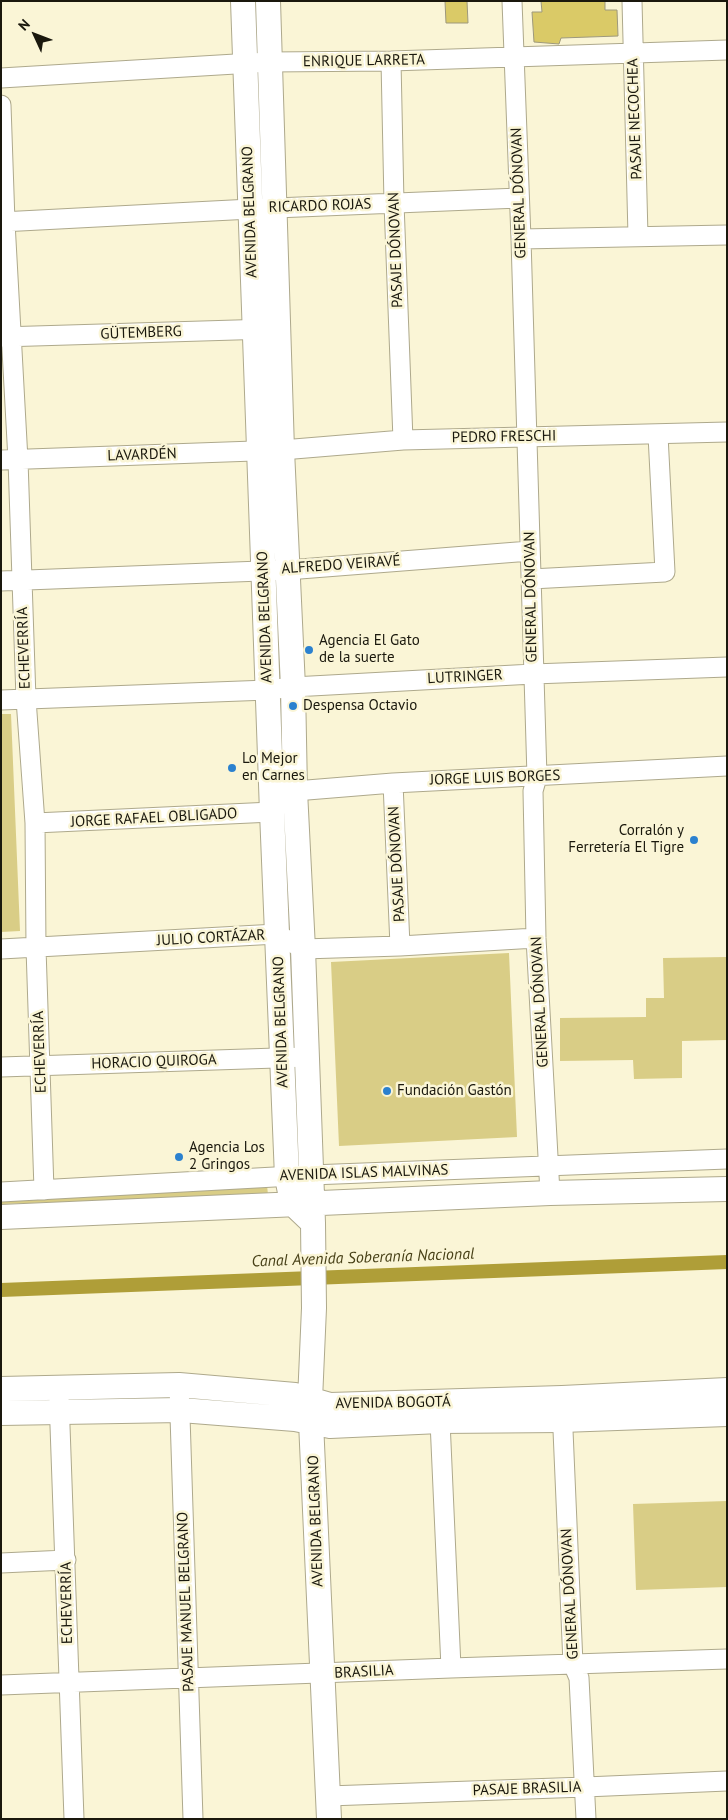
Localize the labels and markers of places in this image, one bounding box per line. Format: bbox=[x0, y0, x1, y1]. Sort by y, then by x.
place label: Agencia El Gato de la suerte bbox=[319, 632, 420, 667]
marker: Agencia El Gato de la suerte bbox=[303, 644, 315, 656]
place label: Despensa Octavio bbox=[303, 697, 417, 715]
marker: Despensa Octavio bbox=[287, 700, 299, 712]
place label: Lo Mejor en Carnes bbox=[242, 750, 305, 785]
marker: Lo Mejor en Carnes bbox=[226, 762, 238, 774]
place label: Corralón y Ferretería El Tigre bbox=[568, 822, 684, 857]
marker: Corralón y Ferretería El Tigre bbox=[688, 834, 700, 846]
place label: Fundación Gastón bbox=[397, 1082, 512, 1100]
marker: Fundación Gastón bbox=[381, 1085, 393, 1097]
place label: Agencia Los 2 Gringos bbox=[189, 1139, 265, 1174]
marker: Agencia Los 2 Gringos bbox=[173, 1151, 185, 1163]

